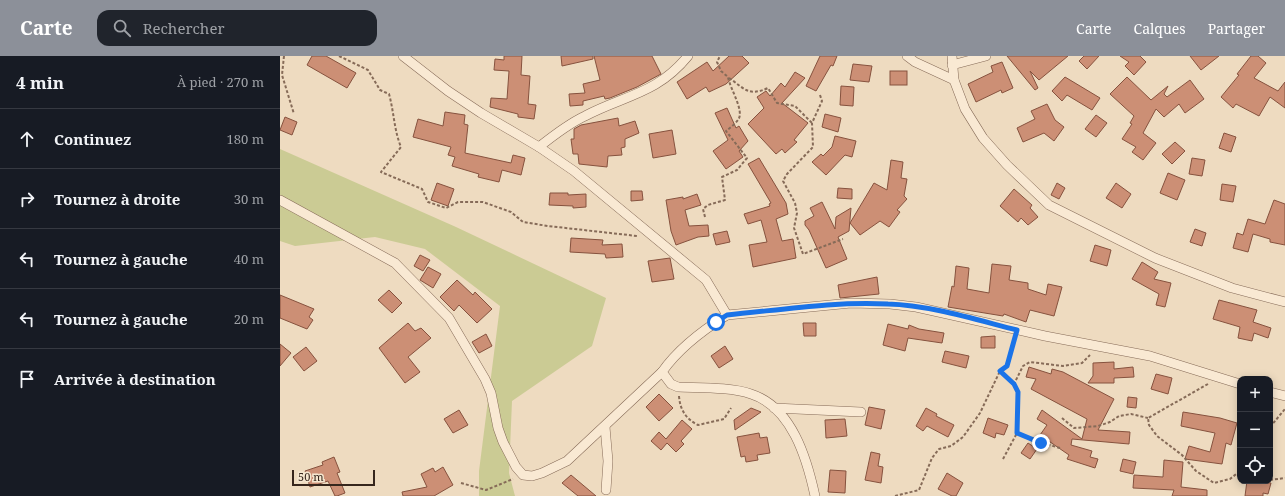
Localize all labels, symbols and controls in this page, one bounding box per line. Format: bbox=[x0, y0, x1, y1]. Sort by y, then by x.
search box bbox=[97, 10, 377, 46]
text: Carte bbox=[20, 15, 73, 41]
icon: search bbox=[111, 17, 133, 39]
text: Rechercher bbox=[143, 18, 224, 38]
text: Carte bbox=[1076, 19, 1112, 38]
text: Calques bbox=[1134, 19, 1186, 38]
text: Partager bbox=[1208, 19, 1265, 38]
text: 4 min bbox=[16, 71, 64, 94]
text: À pied · 270 m bbox=[177, 73, 264, 91]
icon: ahead bbox=[16, 128, 38, 150]
text: Continuez bbox=[54, 129, 131, 149]
text: 180 m bbox=[227, 130, 264, 148]
icon: right bbox=[16, 188, 38, 210]
text: Tournez à droite bbox=[54, 189, 180, 209]
text: 30 m bbox=[234, 190, 264, 208]
icon: left bbox=[16, 248, 38, 270]
text: Tournez à gauche bbox=[54, 249, 188, 269]
text: 40 m bbox=[234, 250, 264, 268]
icon: left bbox=[16, 308, 38, 330]
text: Tournez à gauche bbox=[54, 309, 188, 329]
text: 20 m bbox=[234, 310, 264, 328]
route start bbox=[707, 313, 725, 331]
icon: arrive bbox=[16, 368, 38, 390]
text: Arrivée à destination bbox=[54, 369, 216, 389]
map controls bbox=[1237, 376, 1273, 484]
button: + bbox=[1237, 376, 1273, 412]
button: − bbox=[1237, 412, 1273, 448]
route end bbox=[1032, 434, 1050, 452]
button: locate bbox=[1237, 448, 1273, 484]
scale bar bbox=[292, 468, 375, 487]
text: 50 m bbox=[298, 469, 324, 484]

